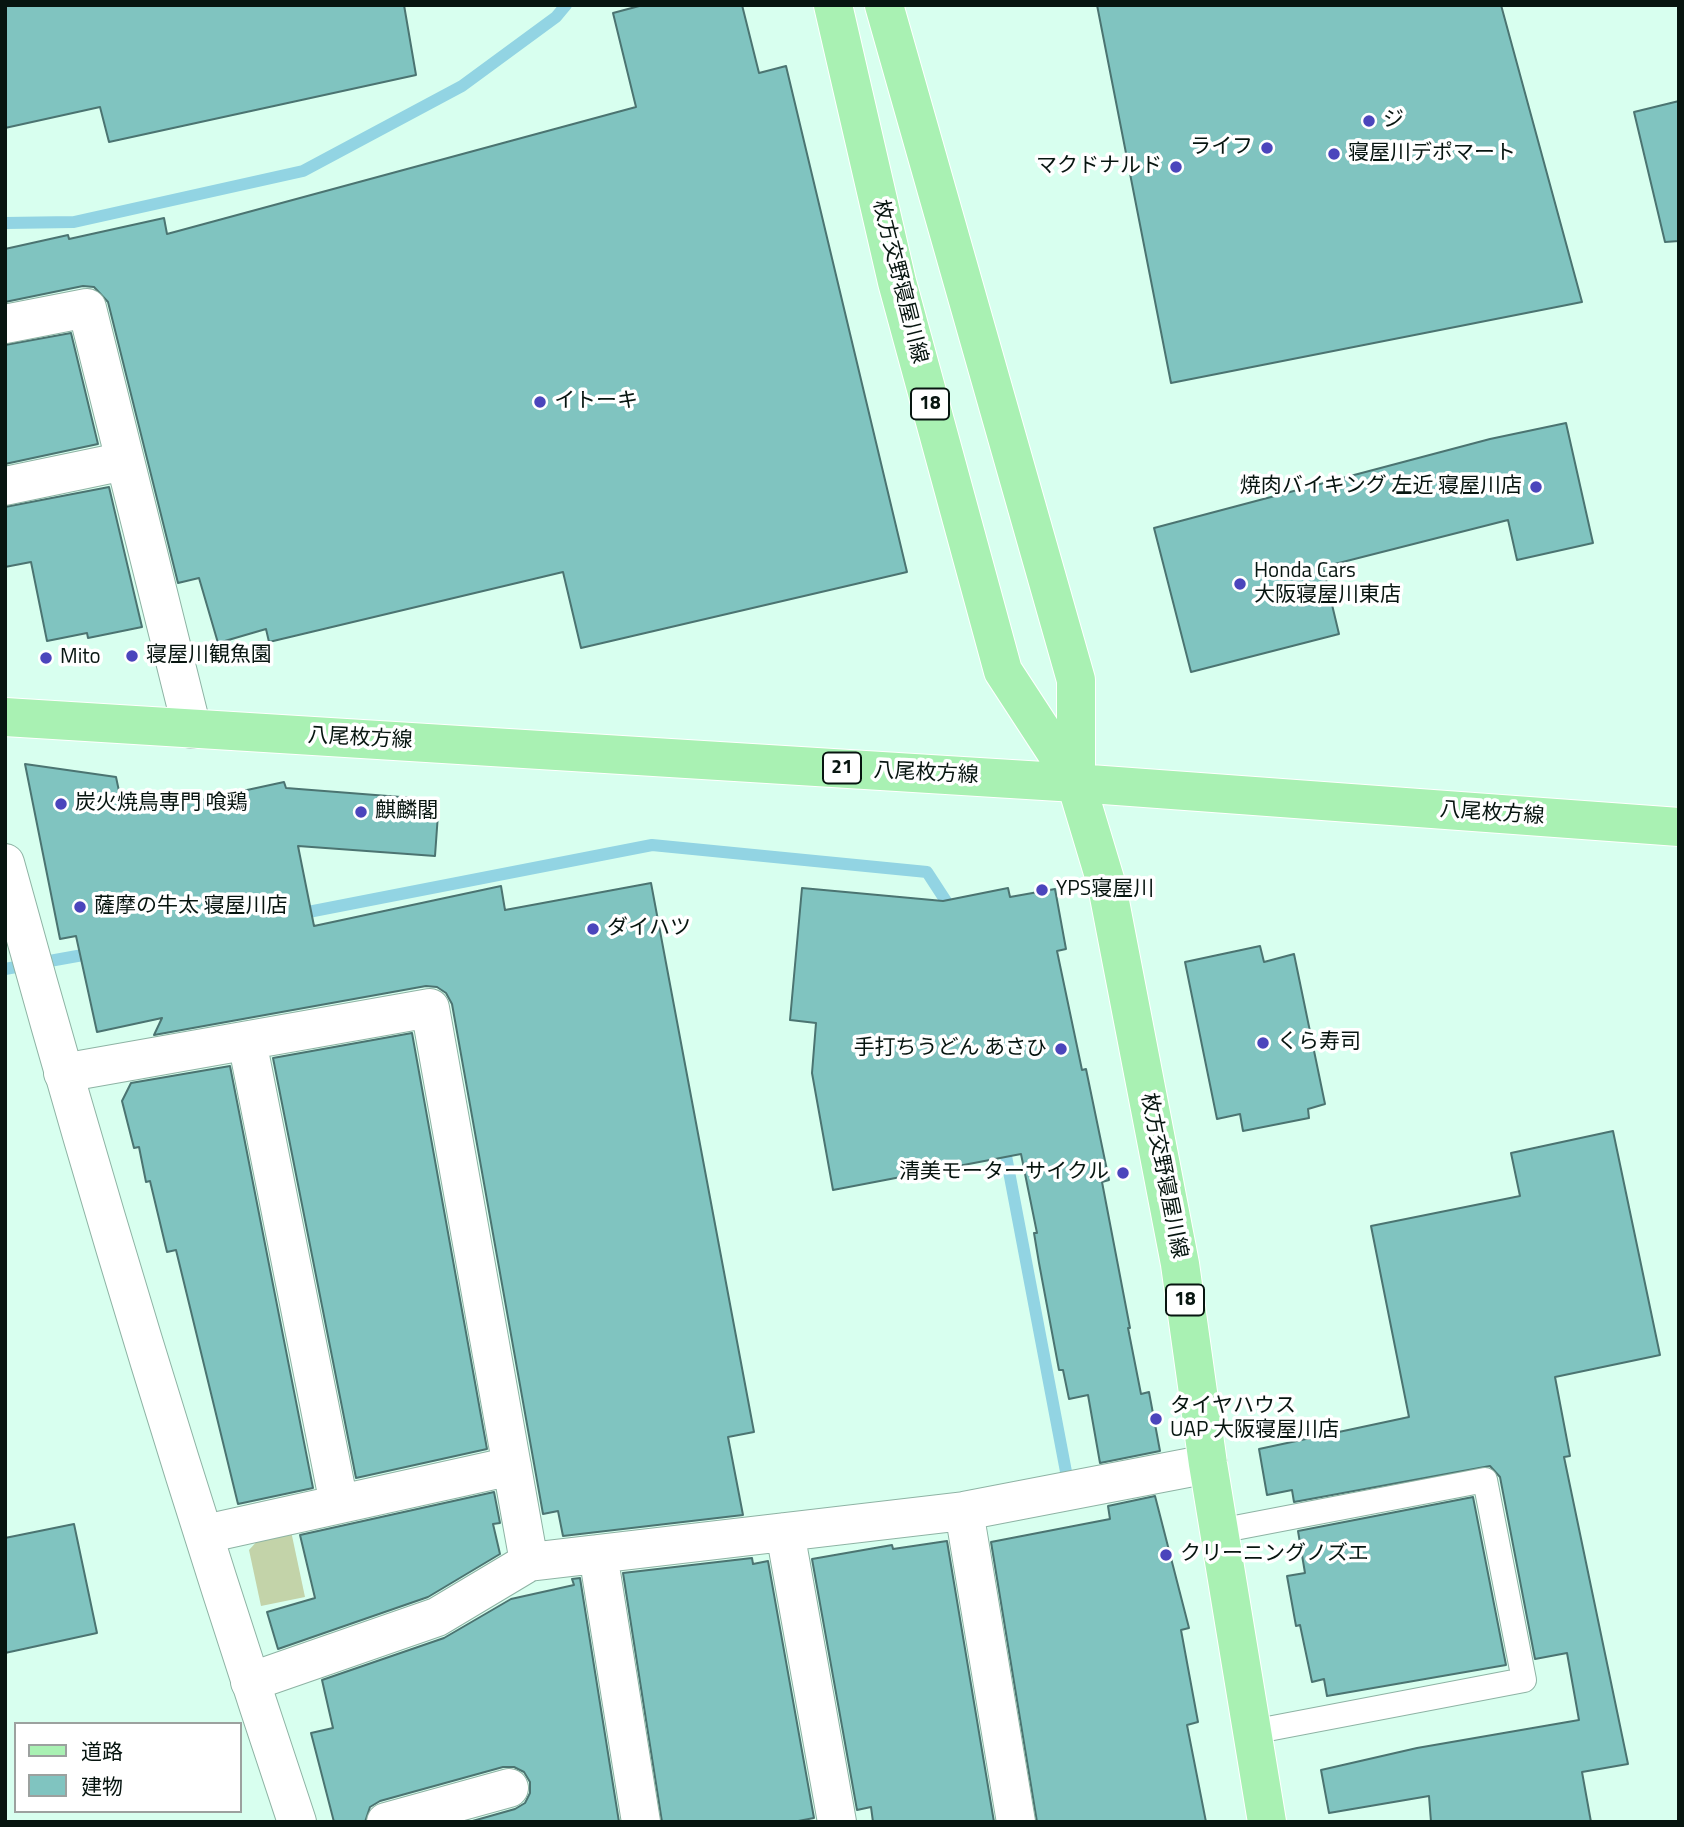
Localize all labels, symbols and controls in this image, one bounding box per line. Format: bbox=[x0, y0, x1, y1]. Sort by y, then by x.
place label: ジ bbox=[1383, 108, 1404, 134]
marker: ジ bbox=[1361, 113, 1377, 129]
place label: ライフ bbox=[1190, 135, 1253, 161]
marker: ライフ bbox=[1259, 140, 1275, 156]
place label: 寝屋川デポマート bbox=[1348, 141, 1516, 167]
marker: 寝屋川デポマート bbox=[1326, 146, 1342, 162]
place label: マクドナルド bbox=[1036, 154, 1162, 180]
marker: マクドナルド bbox=[1168, 159, 1184, 175]
street label: 枚方交野寝屋川線 bbox=[866, 197, 932, 367]
road number: 18 bbox=[911, 388, 949, 420]
place label: イトーキ bbox=[554, 389, 638, 415]
marker: イトーキ bbox=[532, 394, 548, 410]
place label: 焼肉バイキング 左近 寝屋川店 bbox=[1240, 474, 1522, 500]
marker: 焼肉バイキング 左近 寝屋川店 bbox=[1528, 479, 1544, 495]
place label: Honda Cars 大阪寝屋川東店 bbox=[1254, 559, 1401, 609]
marker: Honda Cars 大阪寝屋川東店 bbox=[1232, 576, 1248, 592]
place label: 寝屋川観魚園 bbox=[146, 643, 272, 669]
place label: Mito bbox=[60, 645, 101, 671]
marker: 寝屋川観魚園 bbox=[124, 648, 140, 664]
marker: Mito bbox=[38, 650, 54, 666]
street label: 八尾枚方線 bbox=[307, 724, 413, 754]
road number: 21 bbox=[823, 752, 861, 783]
street label: 八尾枚方線 bbox=[873, 759, 979, 789]
place label: 炭火焼鳥専門 喰鶏 bbox=[75, 791, 248, 817]
marker: 炭火焼鳥専門 喰鶏 bbox=[53, 796, 69, 812]
street label: 八尾枚方線 bbox=[1439, 798, 1545, 830]
place label: 麒麟閣 bbox=[375, 799, 438, 825]
marker: 麒麟閣 bbox=[353, 804, 369, 820]
place label: YPS寝屋川 bbox=[1056, 877, 1154, 903]
marker: YPS寝屋川 bbox=[1034, 882, 1050, 898]
place label: 薩摩の牛太 寝屋川店 bbox=[94, 894, 288, 920]
marker: 薩摩の牛太 寝屋川店 bbox=[72, 899, 88, 915]
place label: ダイハツ bbox=[607, 916, 691, 942]
marker: ダイハツ bbox=[585, 921, 601, 937]
place label: くら寿司 bbox=[1277, 1030, 1361, 1056]
marker: くら寿司 bbox=[1255, 1035, 1271, 1051]
place label: 手打ちうどん あさひ bbox=[853, 1036, 1047, 1062]
marker: 手打ちうどん あさひ bbox=[1053, 1041, 1069, 1057]
street label: 枚方交野寝屋川線 bbox=[1135, 1091, 1191, 1261]
place label: 清美モーターサイクル bbox=[899, 1160, 1109, 1186]
marker: 清美モーターサイクル bbox=[1115, 1165, 1131, 1181]
road number: 18 bbox=[1166, 1284, 1204, 1316]
place label: タイヤハウス UAP 大阪寝屋川店 bbox=[1170, 1394, 1339, 1444]
marker: タイヤハウス UAP 大阪寝屋川店 bbox=[1148, 1411, 1164, 1427]
place label: クリーニングノズエ bbox=[1180, 1542, 1369, 1568]
marker: クリーニングノズエ bbox=[1158, 1547, 1174, 1563]
legend bbox=[14, 1722, 242, 1813]
text: 道路 bbox=[81, 1735, 123, 1767]
text: 建物 bbox=[81, 1770, 123, 1802]

